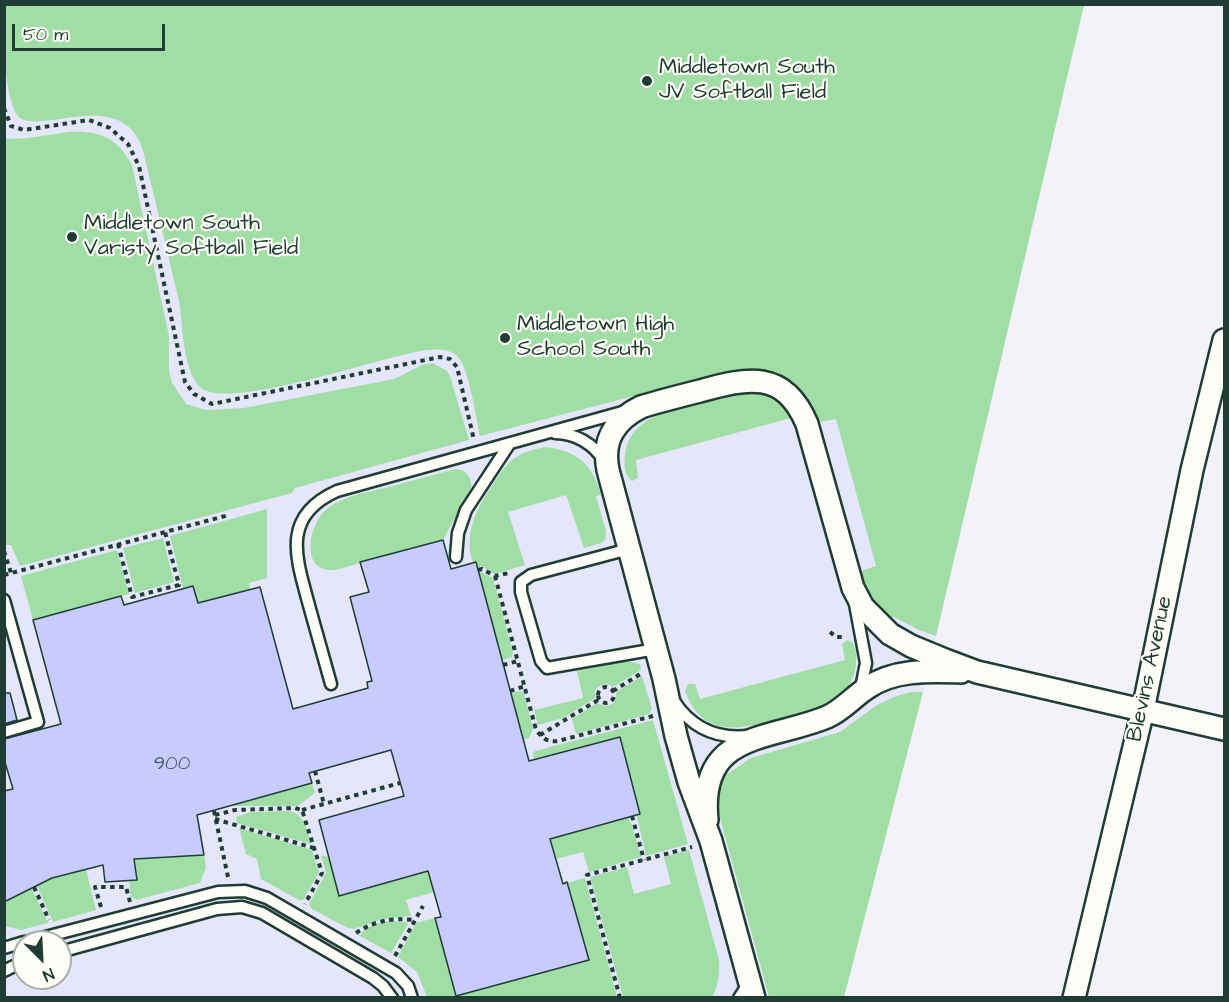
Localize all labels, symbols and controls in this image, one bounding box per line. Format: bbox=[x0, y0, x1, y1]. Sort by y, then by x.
scale bar bbox=[15, 12, 168, 50]
text: 50 m bbox=[23, 22, 68, 47]
place label: Middletown South JV Softball Field bbox=[659, 55, 835, 106]
marker: Middletown South JV Softball Field bbox=[640, 74, 654, 88]
place label: Middletown South Varisty Softball Field bbox=[84, 211, 298, 262]
marker: Middletown South Varisty Softball Field bbox=[65, 230, 79, 244]
place label: Middletown High School South bbox=[517, 312, 674, 364]
marker: Middletown High School South bbox=[498, 331, 512, 345]
street label: Blevins Avenue bbox=[1123, 594, 1179, 744]
house number: 900 bbox=[154, 753, 190, 777]
north arrow bbox=[12, 930, 72, 990]
text: N bbox=[39, 963, 58, 987]

